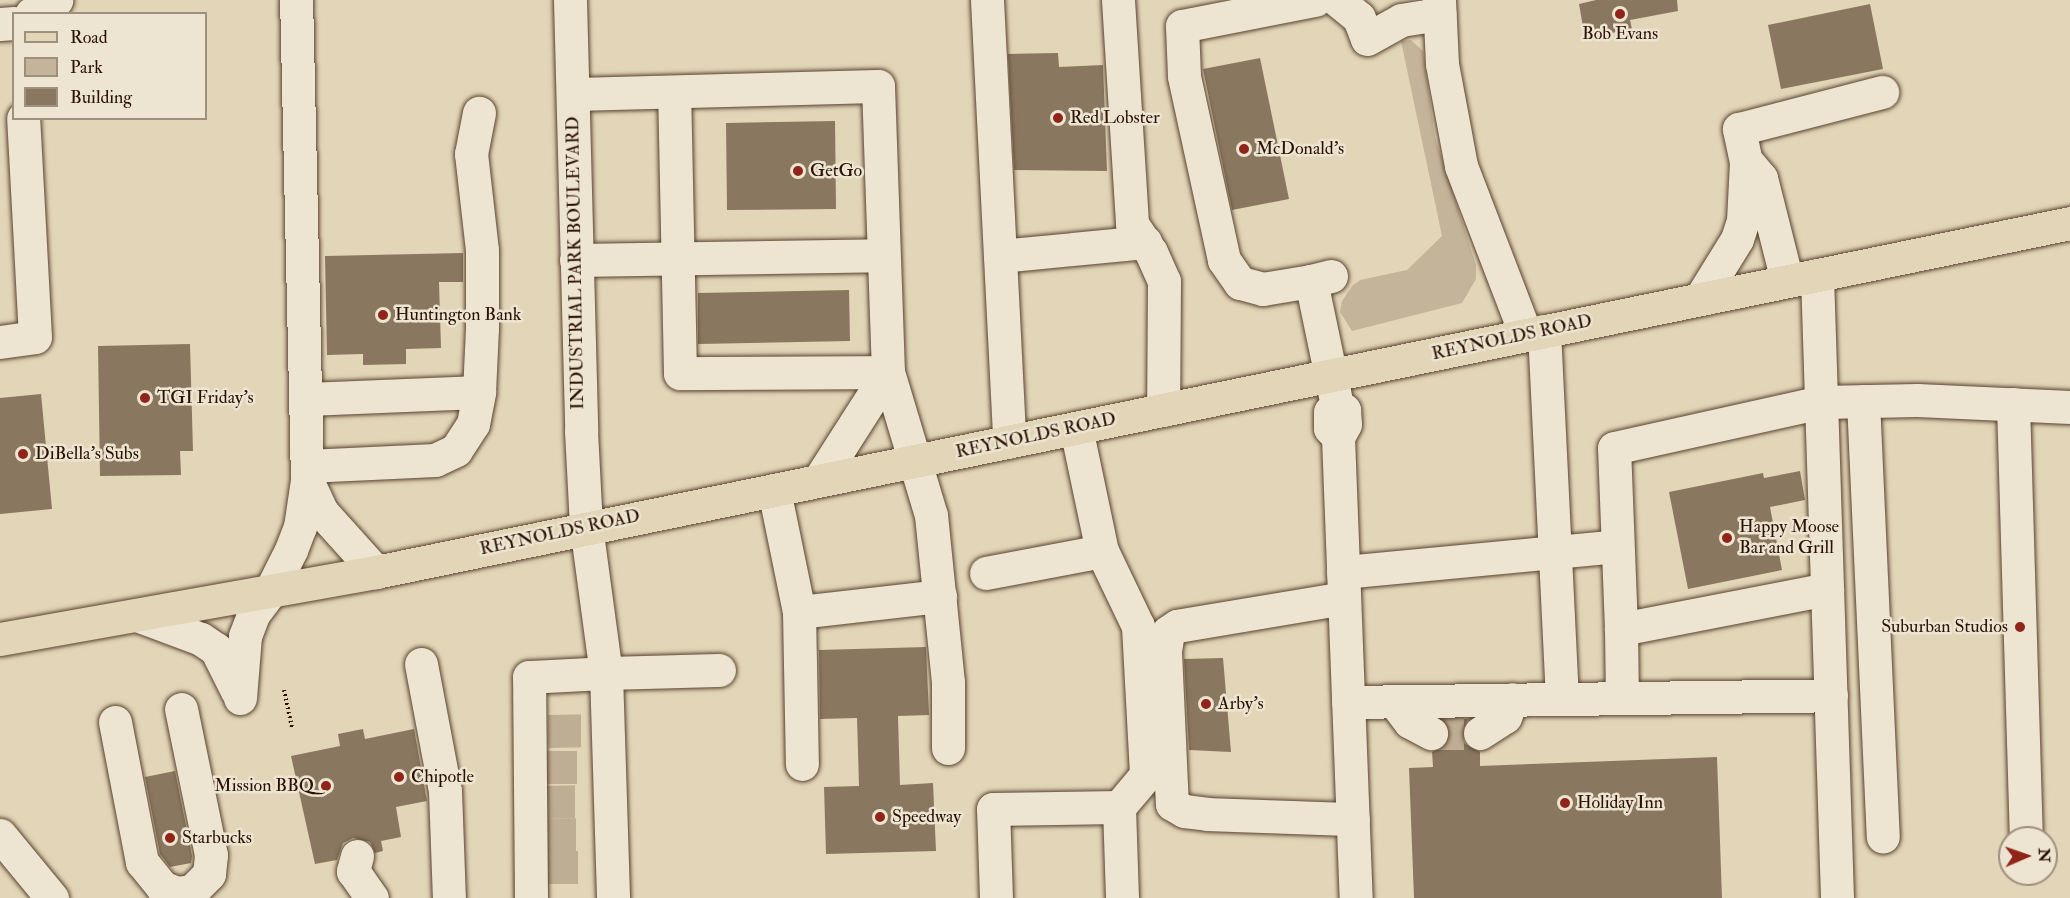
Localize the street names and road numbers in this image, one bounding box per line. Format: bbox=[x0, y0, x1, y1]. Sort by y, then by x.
street label: INDUSTRIAL PARK BOULEVARD bbox=[563, 116, 589, 410]
street label: REYNOLDS ROAD bbox=[1430, 310, 1594, 366]
street label: REYNOLDS ROAD bbox=[954, 408, 1118, 464]
street label: REYNOLDS ROAD bbox=[478, 505, 642, 561]

